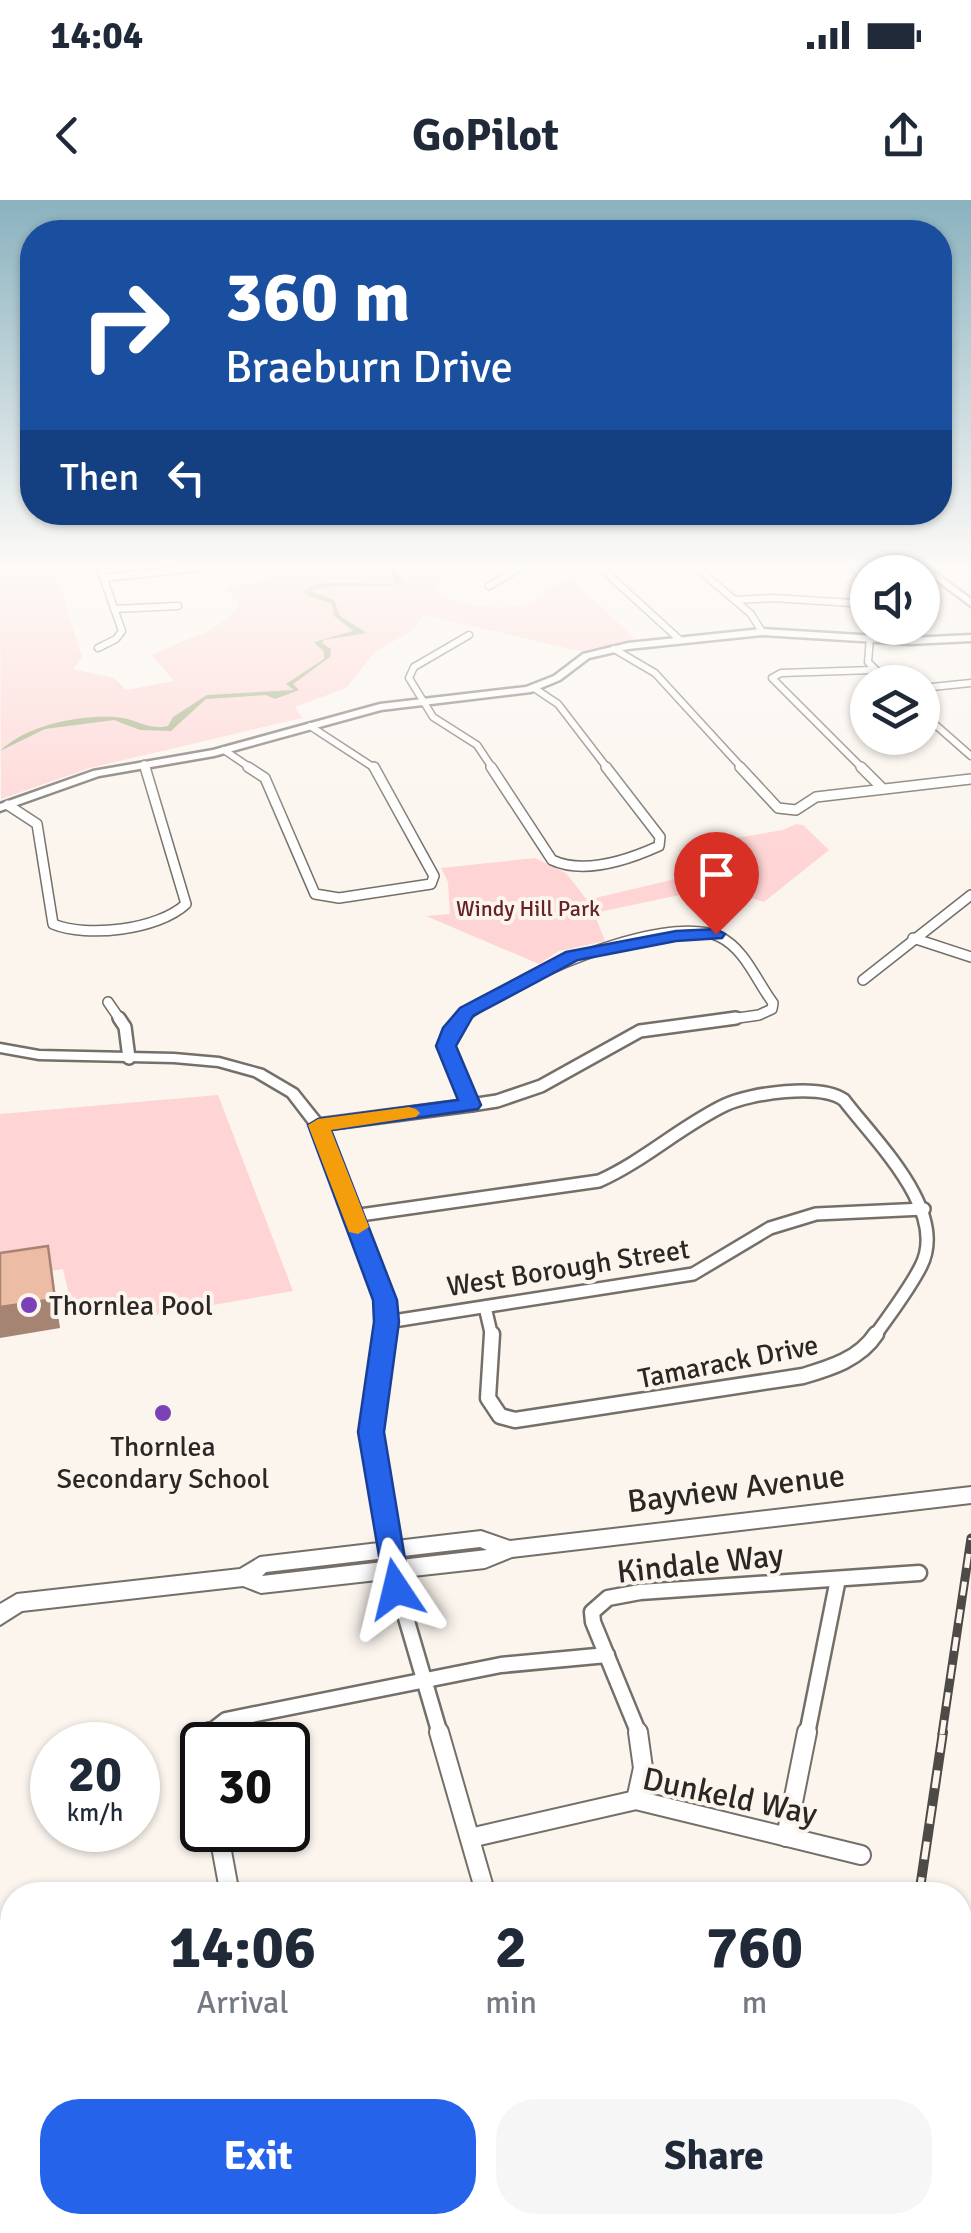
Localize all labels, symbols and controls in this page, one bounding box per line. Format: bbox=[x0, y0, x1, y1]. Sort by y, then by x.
text: 14:04 bbox=[50, 12, 143, 59]
icon: back bbox=[40, 108, 95, 163]
text: GoPilot bbox=[412, 108, 559, 163]
icon: share bbox=[876, 108, 931, 163]
text: 360 m bbox=[225, 254, 410, 340]
icon: right bbox=[60, 260, 190, 390]
text: Braeburn Drive bbox=[225, 340, 513, 395]
icon: left bbox=[159, 450, 214, 505]
text: Then bbox=[60, 454, 139, 501]
map controls bbox=[850, 555, 940, 755]
button: sound bbox=[850, 555, 940, 645]
button: layers bbox=[850, 665, 940, 755]
pin bbox=[674, 832, 759, 935]
icon: arrive bbox=[689, 847, 744, 902]
park label: Windy Hill Park bbox=[456, 895, 600, 922]
street label: West Borough Street bbox=[444, 1232, 692, 1304]
place label: Thornlea Pool bbox=[49, 1289, 213, 1323]
marker: Thornlea Pool bbox=[18, 1294, 40, 1316]
street label: Tamarack Drive bbox=[635, 1328, 821, 1396]
marker: Thornlea Secondary School bbox=[152, 1402, 174, 1424]
place label: Thornlea Secondary School bbox=[56, 1430, 270, 1496]
street label: Bayview Avenue bbox=[625, 1456, 847, 1521]
street label: Kindale Way bbox=[615, 1535, 785, 1592]
position arrow bbox=[344, 1537, 448, 1641]
speed limit sign: 30 bbox=[180, 1722, 310, 1852]
text: 20 bbox=[68, 1744, 122, 1806]
street label: Dunkeld Way bbox=[639, 1759, 821, 1834]
text: km/h bbox=[67, 1797, 123, 1828]
text: 14:06 bbox=[169, 1911, 316, 1985]
text: 2 bbox=[495, 1911, 527, 1985]
text: 760 bbox=[706, 1911, 803, 1985]
text: Arrival bbox=[197, 1983, 289, 2022]
text: min bbox=[485, 1983, 537, 2022]
text: m bbox=[742, 1983, 767, 2022]
button: Exit bbox=[40, 2099, 476, 2214]
button: Share bbox=[496, 2099, 932, 2214]

